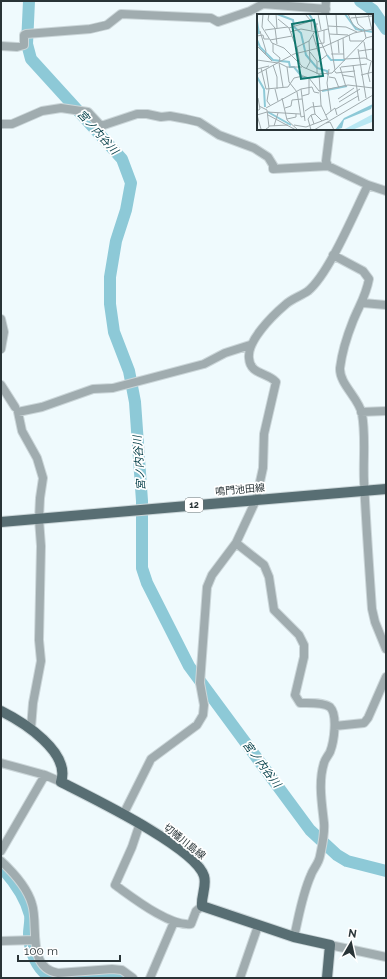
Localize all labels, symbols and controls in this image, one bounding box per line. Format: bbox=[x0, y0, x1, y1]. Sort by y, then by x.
inset map bbox=[257, 14, 373, 130]
water label: 宮ノ内谷川 bbox=[74, 108, 122, 158]
water label: 宮ノ内谷川 bbox=[131, 434, 148, 491]
street label: 鳴門池田線 bbox=[215, 482, 265, 497]
road number: 12 bbox=[185, 498, 203, 512]
water label: 宮ノ内谷川 bbox=[240, 738, 284, 791]
street label: 切幡川島線 bbox=[162, 821, 208, 861]
north arrow bbox=[331, 923, 371, 963]
text: N bbox=[347, 927, 358, 941]
scale bar bbox=[18, 937, 120, 963]
text: 100 m bbox=[24, 944, 58, 958]

